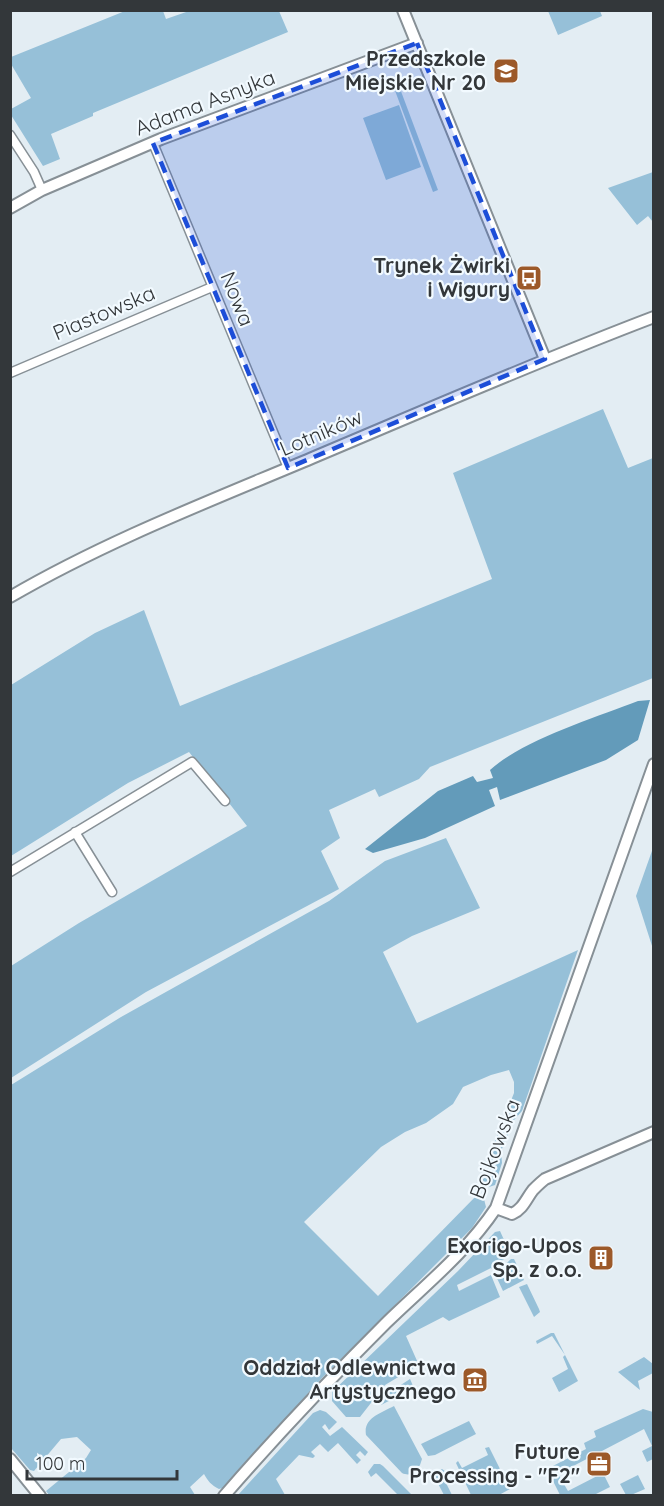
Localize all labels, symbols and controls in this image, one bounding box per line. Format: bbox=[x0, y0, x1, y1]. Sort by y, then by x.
place label: Przedszkole Miejskie Nr 20 bbox=[345, 45, 486, 95]
school or university icon: Przedszkole Miejskie Nr 20 bbox=[491, 56, 521, 86]
street label: Adama Asnyka bbox=[131, 63, 278, 141]
place label: Trynek Żwirki i Wigury bbox=[373, 252, 510, 302]
bus stop icon: Trynek Żwirki i Wigury bbox=[514, 263, 544, 293]
street label: Nowa bbox=[215, 268, 261, 330]
street label: Piastowska bbox=[48, 279, 159, 345]
street label: Lotników bbox=[275, 403, 366, 461]
street label: Bojkowska bbox=[463, 1095, 525, 1202]
place label: Exorigo-Upos Sp. z o.o. bbox=[447, 1232, 582, 1282]
building icon: Exorigo-Upos Sp. z o.o. bbox=[586, 1243, 616, 1273]
place label: Oddział Odlewnictwa Artystycznego bbox=[243, 1354, 456, 1404]
museum icon: Oddział Odlewnictwa Artystycznego bbox=[460, 1365, 490, 1395]
place label: Future Processing - "F2" bbox=[409, 1438, 580, 1488]
scale bar bbox=[27, 1443, 177, 1481]
office icon: Future Processing - "F2" bbox=[584, 1449, 614, 1479]
text: 100 m bbox=[36, 1452, 85, 1475]

